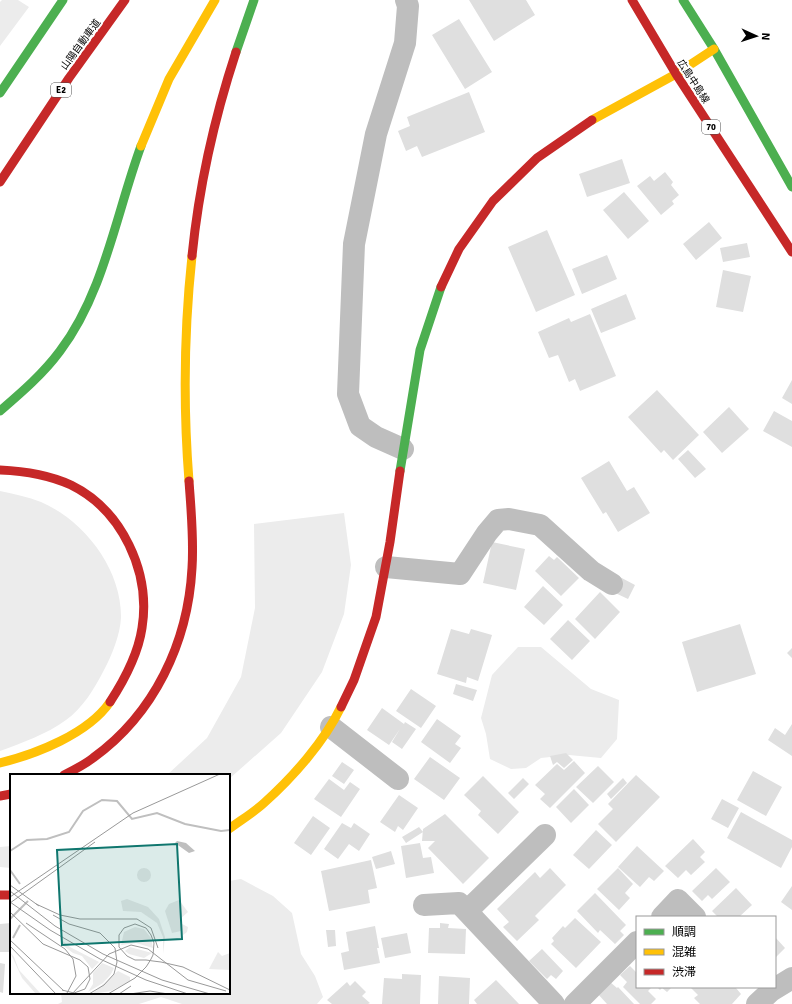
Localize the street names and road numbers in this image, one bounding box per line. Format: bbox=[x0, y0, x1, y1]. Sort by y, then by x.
street label: 山陽自動車道 bbox=[58, 17, 103, 72]
street label: 広島中島線 bbox=[675, 57, 712, 106]
road number: E2 bbox=[51, 83, 71, 97]
road number: 70 bbox=[702, 120, 720, 134]

